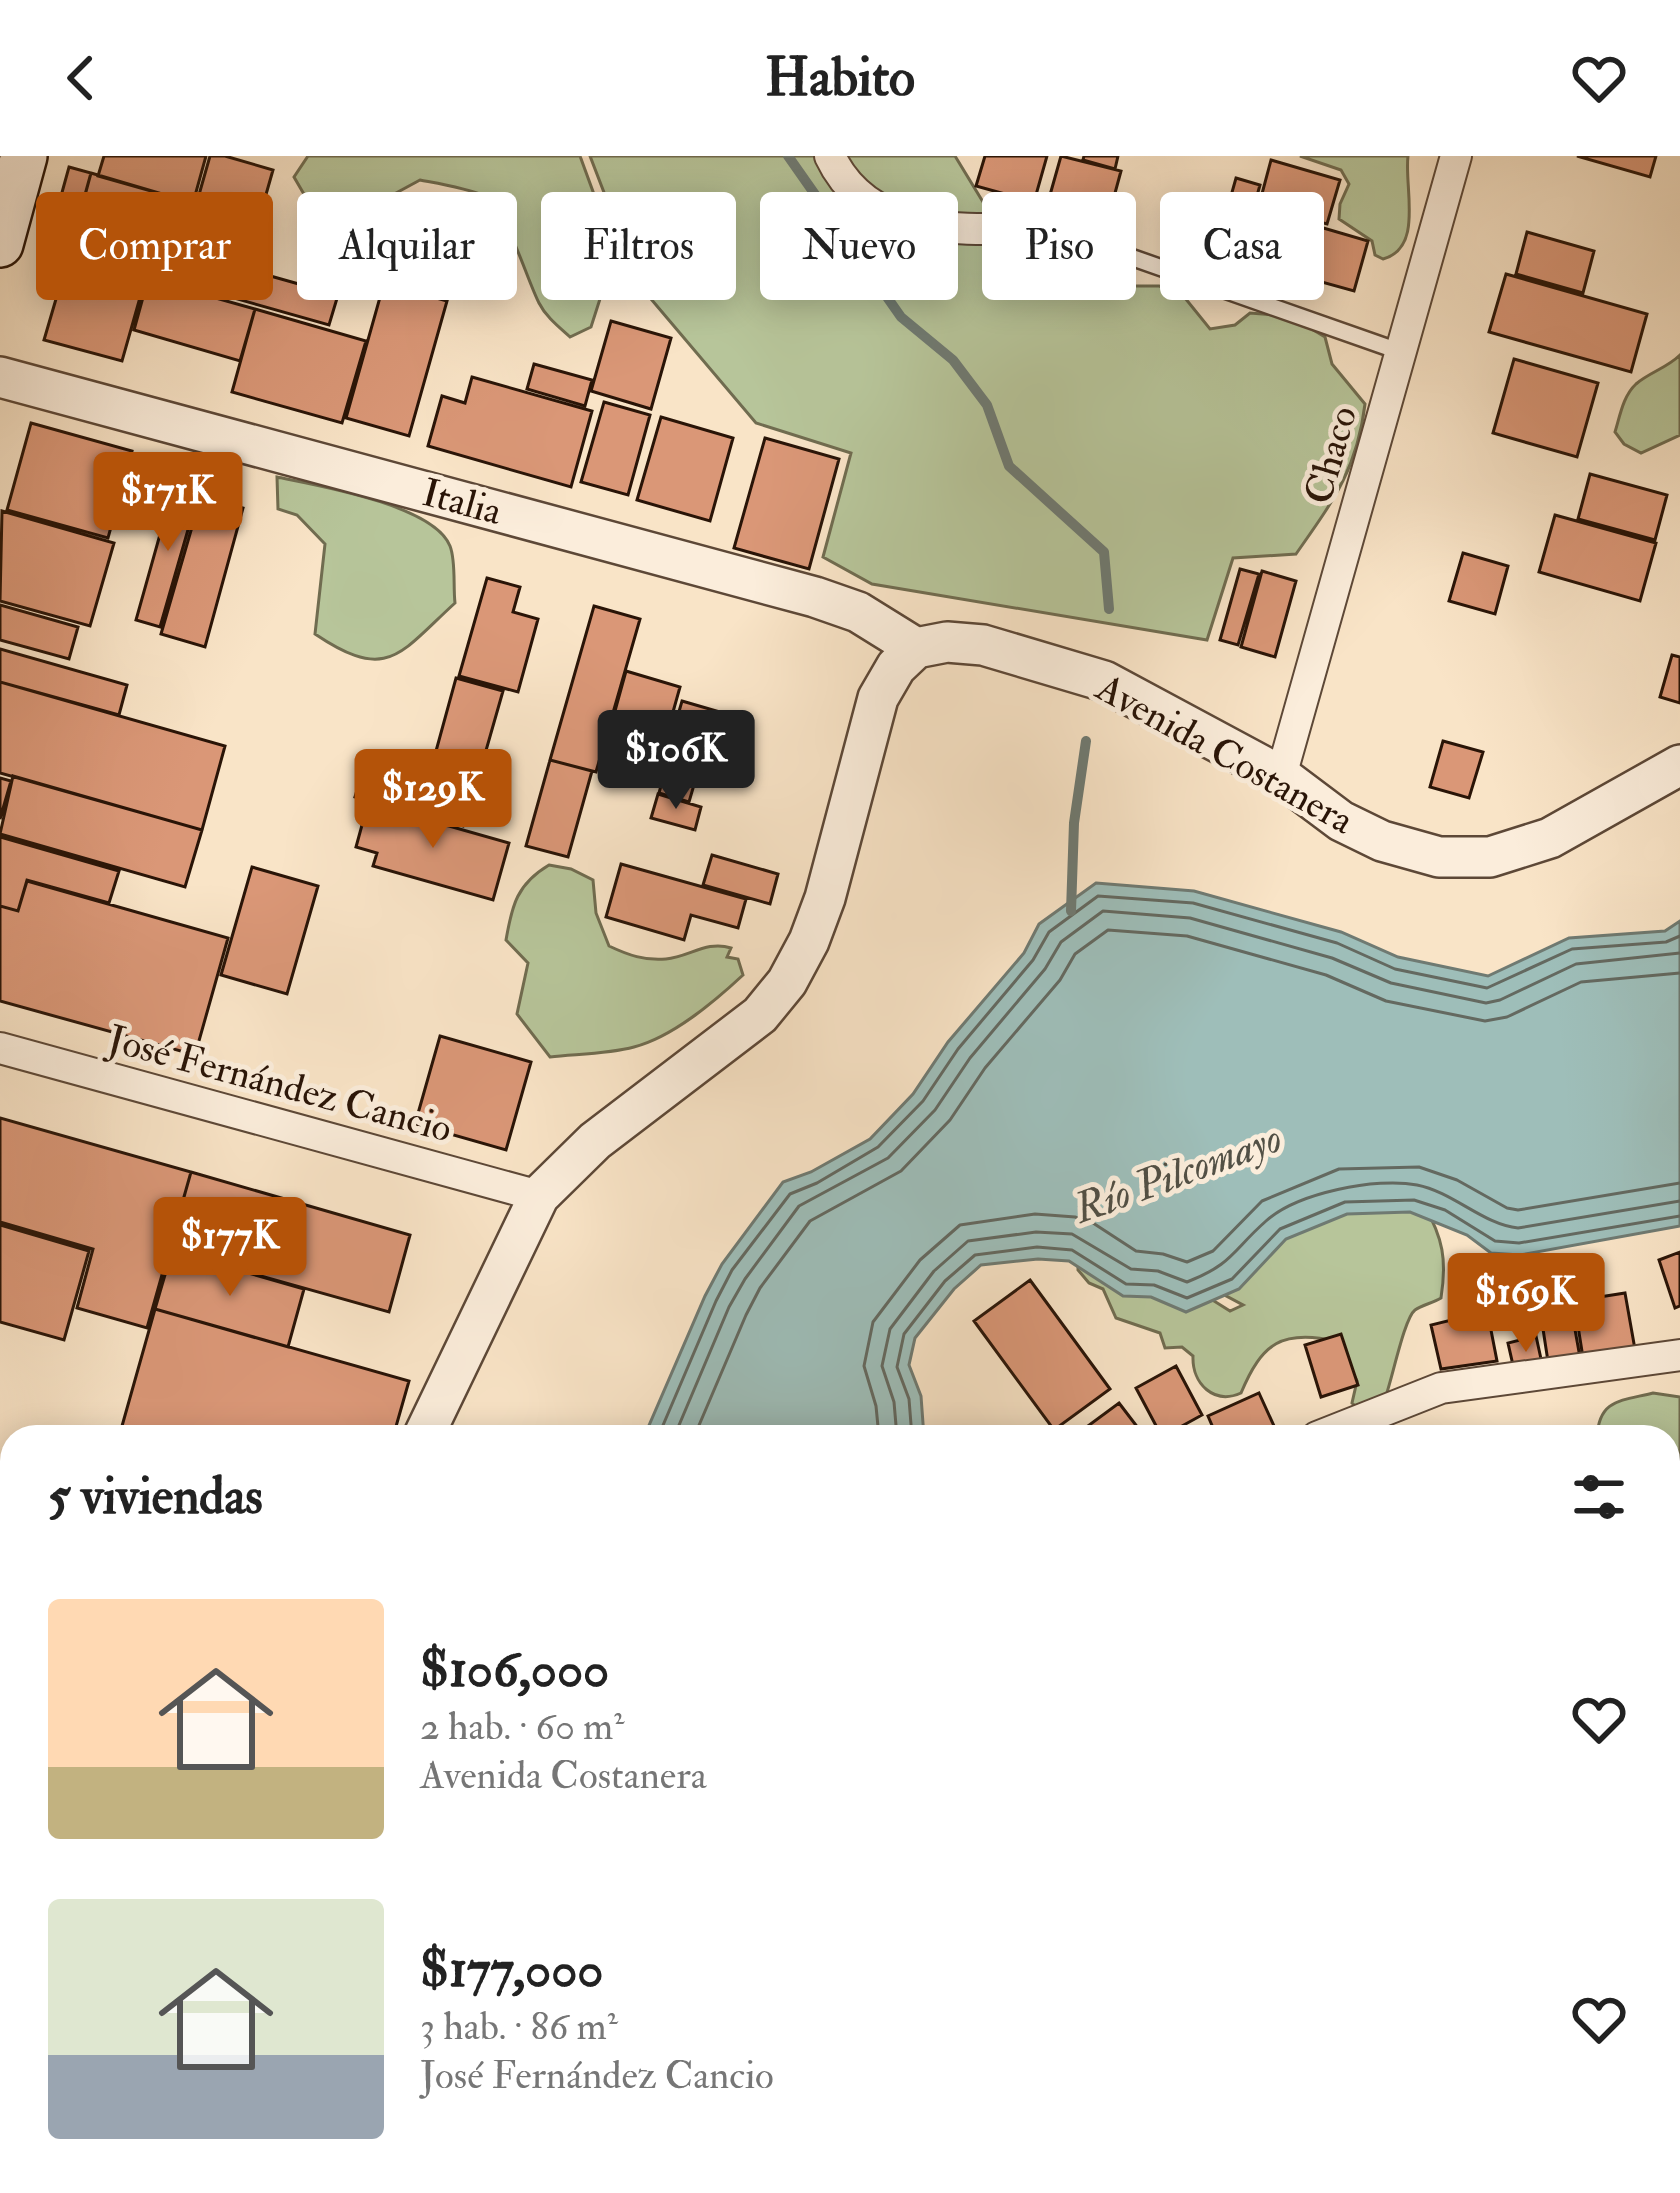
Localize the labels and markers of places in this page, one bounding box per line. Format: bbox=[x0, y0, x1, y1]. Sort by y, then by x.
pin: $171K bbox=[84, 452, 252, 554]
pin: $106K bbox=[592, 710, 760, 812]
pin: $129K bbox=[349, 749, 517, 851]
pin: $177K bbox=[146, 1197, 314, 1299]
pin: $169K bbox=[1442, 1253, 1610, 1355]

